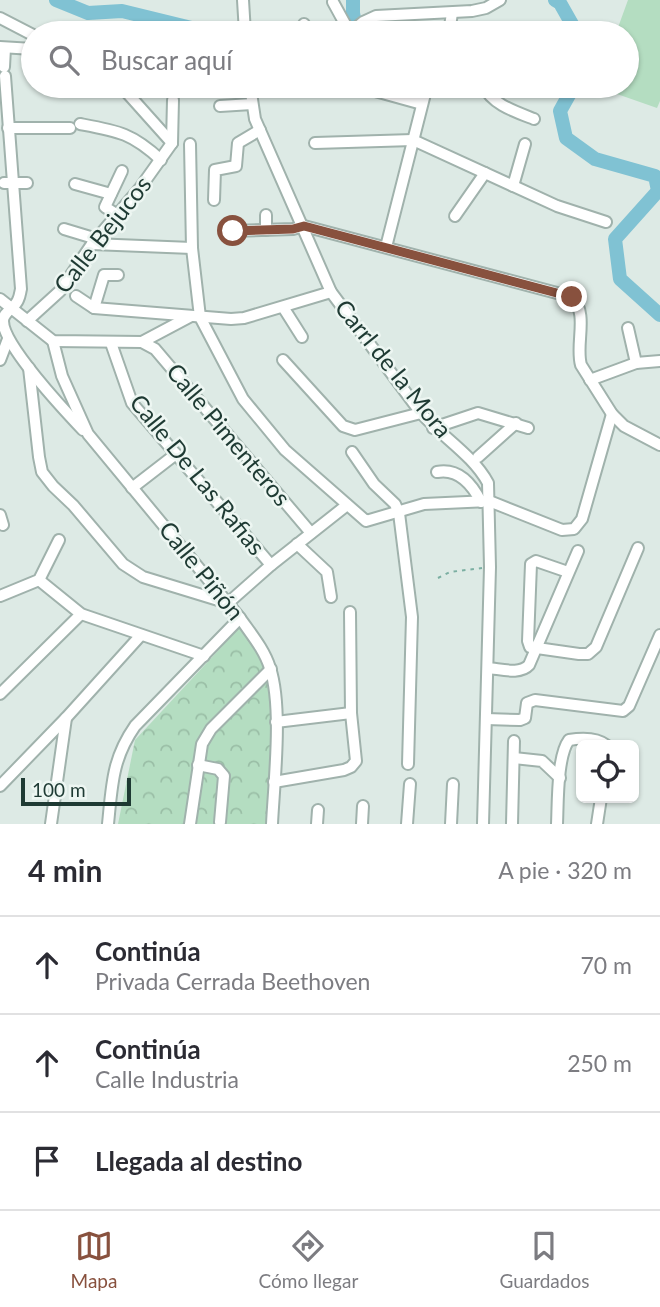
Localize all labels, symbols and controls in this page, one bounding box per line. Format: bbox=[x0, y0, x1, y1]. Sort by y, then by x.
search box bbox=[21, 21, 639, 98]
icon: search bbox=[45, 41, 83, 79]
text: Buscar aquí bbox=[101, 44, 232, 76]
street label: Calle Bejucos bbox=[47, 170, 156, 298]
route start bbox=[217, 215, 248, 246]
route end bbox=[556, 281, 587, 312]
street label: Carrl de la Mora bbox=[330, 293, 459, 443]
street label: Calle Pimenteros bbox=[161, 357, 297, 511]
street label: Calle De Las Rafias bbox=[124, 388, 272, 560]
street label: Calle Piñón bbox=[154, 515, 251, 625]
map controls bbox=[576, 740, 639, 803]
button: locate bbox=[576, 740, 639, 803]
scale bar bbox=[21, 775, 131, 807]
text: 100 m bbox=[32, 778, 86, 801]
text: 4 min bbox=[28, 852, 102, 888]
text: A pie · 320 m bbox=[498, 856, 632, 884]
text: Continúa bbox=[95, 935, 201, 967]
icon: ahead bbox=[28, 946, 66, 984]
text: 70 m bbox=[581, 951, 632, 979]
text: Privada Cerrada Beethoven bbox=[95, 967, 370, 995]
text: Continúa bbox=[95, 1033, 201, 1065]
icon: ahead bbox=[28, 1044, 66, 1082]
text: 250 m bbox=[567, 1049, 632, 1077]
text: Calle Industria bbox=[95, 1065, 239, 1093]
icon: arrive bbox=[28, 1142, 66, 1180]
text: Llegada al destino bbox=[95, 1145, 302, 1177]
tab: Mapa bbox=[71, 1227, 117, 1292]
tab: Cómo llegar bbox=[259, 1227, 358, 1292]
tab: Guardados bbox=[499, 1227, 589, 1292]

